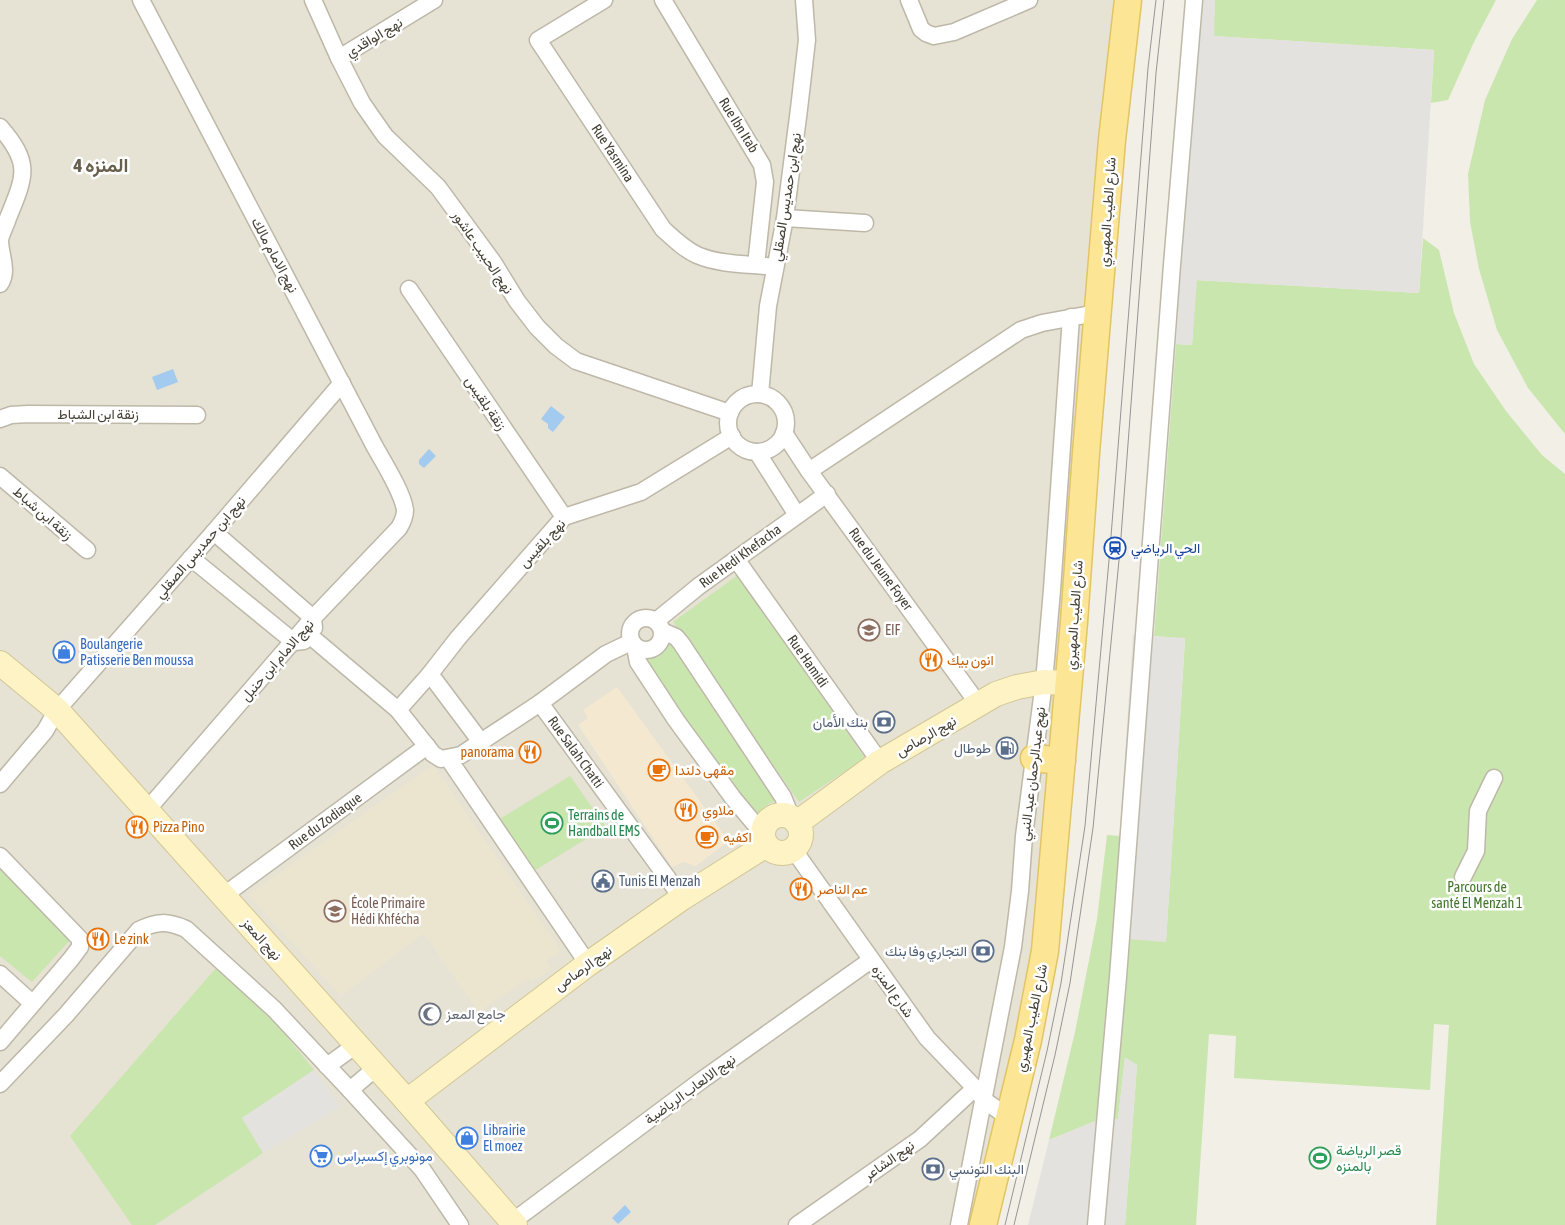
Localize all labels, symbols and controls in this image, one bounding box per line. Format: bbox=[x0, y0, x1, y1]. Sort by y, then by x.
street label: نهج الواقدي bbox=[343, 14, 407, 64]
street label: Rue Ibn Itab bbox=[716, 95, 762, 156]
street label: Rue Yasmina bbox=[588, 121, 638, 185]
street label: نهج ابن حمديس الصقلي bbox=[768, 131, 808, 263]
district label: المنزه 4 bbox=[73, 154, 128, 178]
street label: شارع الطيب المهيري bbox=[1095, 157, 1123, 268]
street label: نهج الحبيب عاشور bbox=[446, 206, 517, 298]
street label: نهج الامام مالك bbox=[246, 215, 302, 297]
street label: زنقة بلقيس bbox=[461, 373, 510, 434]
street label: زنقة ابن الشباط bbox=[57, 406, 139, 423]
street label: زنقة ابن شباط bbox=[9, 483, 76, 544]
street label: نهج ابن حمديس الصقلي bbox=[151, 493, 252, 604]
street label: نهج بلقيس bbox=[516, 515, 571, 573]
street label: Rue Hedi Khefacha bbox=[696, 521, 784, 591]
street label: Rue du Jeune Foyer bbox=[846, 525, 917, 614]
station icon: الحي الرياضي bbox=[1103, 536, 1127, 560]
place label: الحي الرياضي bbox=[1131, 540, 1200, 560]
street label: شارع الطيب المهيري bbox=[1062, 560, 1090, 671]
street label: نهج الامام ابن حنبل bbox=[237, 616, 319, 706]
school or university icon: EIF bbox=[857, 618, 881, 642]
place label: EIF bbox=[885, 622, 901, 638]
street label: Rue Hamidi bbox=[784, 632, 832, 690]
place label: Boulangerie Patisserie Ben moussa bbox=[80, 636, 194, 668]
shop icon: Boulangerie Patisserie Ben moussa bbox=[52, 640, 76, 664]
restaurant icon: انون بيك bbox=[919, 648, 943, 672]
place label: انون بيك bbox=[947, 652, 994, 669]
street label: نهج عبدالرحمان عبد النبي bbox=[1016, 706, 1052, 842]
bank icon: بنك الأمان bbox=[872, 710, 896, 734]
street label: نهج الرصاص bbox=[893, 712, 960, 762]
street label: Rue Salah Chatti bbox=[545, 713, 607, 791]
place label: بنك الأمان bbox=[813, 714, 868, 731]
fuel station icon: طوطال bbox=[995, 736, 1019, 760]
restaurant icon: panorama bbox=[518, 740, 542, 764]
place label: طوطال bbox=[954, 740, 991, 758]
place label: panorama bbox=[461, 744, 514, 760]
cafe icon: مقهى دلندا bbox=[647, 758, 671, 782]
place label: مقهى دلندا bbox=[675, 762, 734, 779]
street label: Rue du Zodiaque bbox=[285, 789, 365, 853]
restaurant icon: ملاوي bbox=[674, 798, 698, 822]
place label: ملاوي bbox=[702, 802, 734, 822]
place label: Terrains de Handball EMS bbox=[568, 807, 640, 839]
sports icon: Terrains de Handball EMS bbox=[540, 811, 564, 835]
restaurant icon: Pizza Pino bbox=[125, 815, 149, 839]
place label: Pizza Pino bbox=[153, 819, 204, 835]
cafe icon: اكفيه bbox=[695, 825, 719, 849]
place label: اكفيه bbox=[723, 829, 752, 845]
public building icon: Tunis El Menzah bbox=[591, 869, 615, 893]
place label: Tunis El Menzah bbox=[619, 873, 701, 889]
restaurant icon: عم الناصر bbox=[789, 877, 813, 901]
park label: Parcours de santé El Menzah 1 bbox=[1431, 879, 1523, 911]
place label: عم الناصر bbox=[816, 881, 868, 898]
place label: École Primaire Hédi Khfécha bbox=[351, 895, 425, 927]
school or university icon: École Primaire Hédi Khfécha bbox=[323, 899, 347, 923]
street label: نهج المعز bbox=[236, 914, 285, 965]
restaurant icon: Le zink bbox=[86, 927, 110, 951]
place label: Le zink bbox=[114, 931, 149, 947]
bank icon: التجاري وفا بنك bbox=[971, 939, 995, 963]
street label: نهج الرصاص bbox=[551, 942, 617, 997]
place label: التجاري وفا بنك bbox=[885, 943, 967, 963]
street label: شارع المنزه bbox=[866, 962, 917, 1022]
street label: شارع الطيب المهيري bbox=[1012, 963, 1054, 1074]
mosque icon: جامع المعز bbox=[418, 1002, 442, 1026]
place label: جامع المعز bbox=[445, 1006, 506, 1025]
street label: نهج الالعاب الرياضية bbox=[641, 1051, 740, 1130]
place label: Librairie El moez bbox=[483, 1122, 526, 1154]
shop icon: Librairie El moez bbox=[455, 1126, 479, 1150]
street label: نهج الشاعر bbox=[860, 1137, 919, 1186]
place label: قصر الرياضة بالمنزه bbox=[1336, 1142, 1401, 1175]
supermarket icon: مونوبري إكسبراس bbox=[309, 1144, 333, 1168]
sports icon: قصر الرياضة بالمنزه bbox=[1308, 1146, 1332, 1170]
place label: مونوبري إكسبراس bbox=[337, 1148, 433, 1168]
bank icon: البنك التونسي bbox=[921, 1157, 945, 1181]
place label: البنك التونسي bbox=[949, 1161, 1024, 1181]

